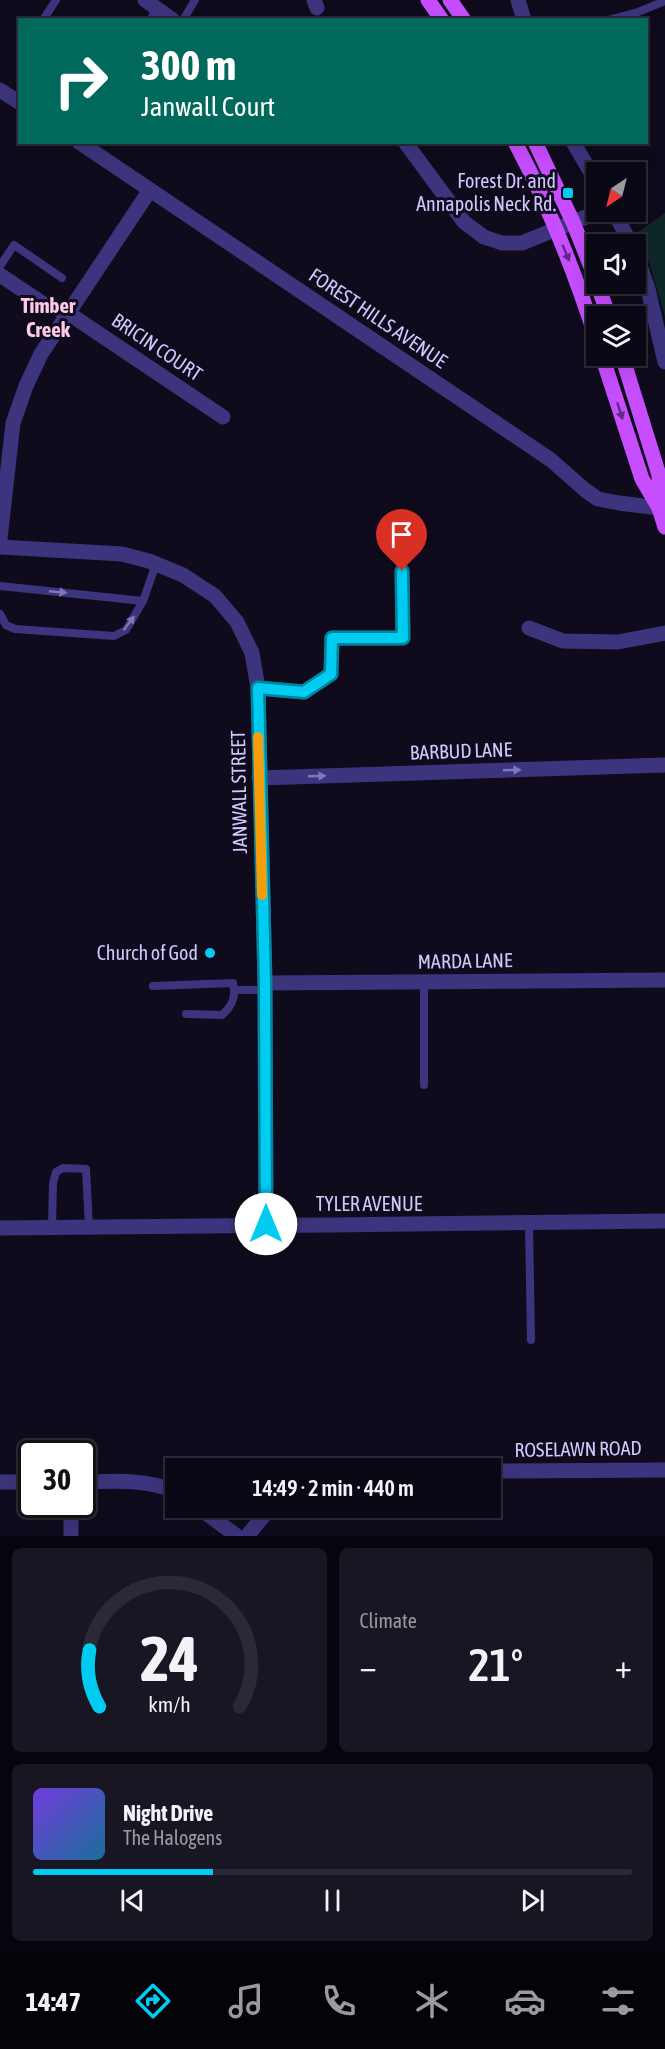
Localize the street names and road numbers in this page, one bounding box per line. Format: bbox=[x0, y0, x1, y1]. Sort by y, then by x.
street label: FOREST HILLS AVENUE bbox=[305, 263, 452, 372]
street label: BRICIN COURT bbox=[108, 308, 207, 385]
street label: JANWALL STREET bbox=[226, 730, 251, 854]
street label: BARBUD LANE bbox=[409, 737, 513, 764]
street label: MARDA LANE bbox=[417, 948, 513, 973]
street label: TYLER AVENUE bbox=[316, 1192, 423, 1215]
street label: ROSELAWN ROAD bbox=[514, 1436, 642, 1461]

